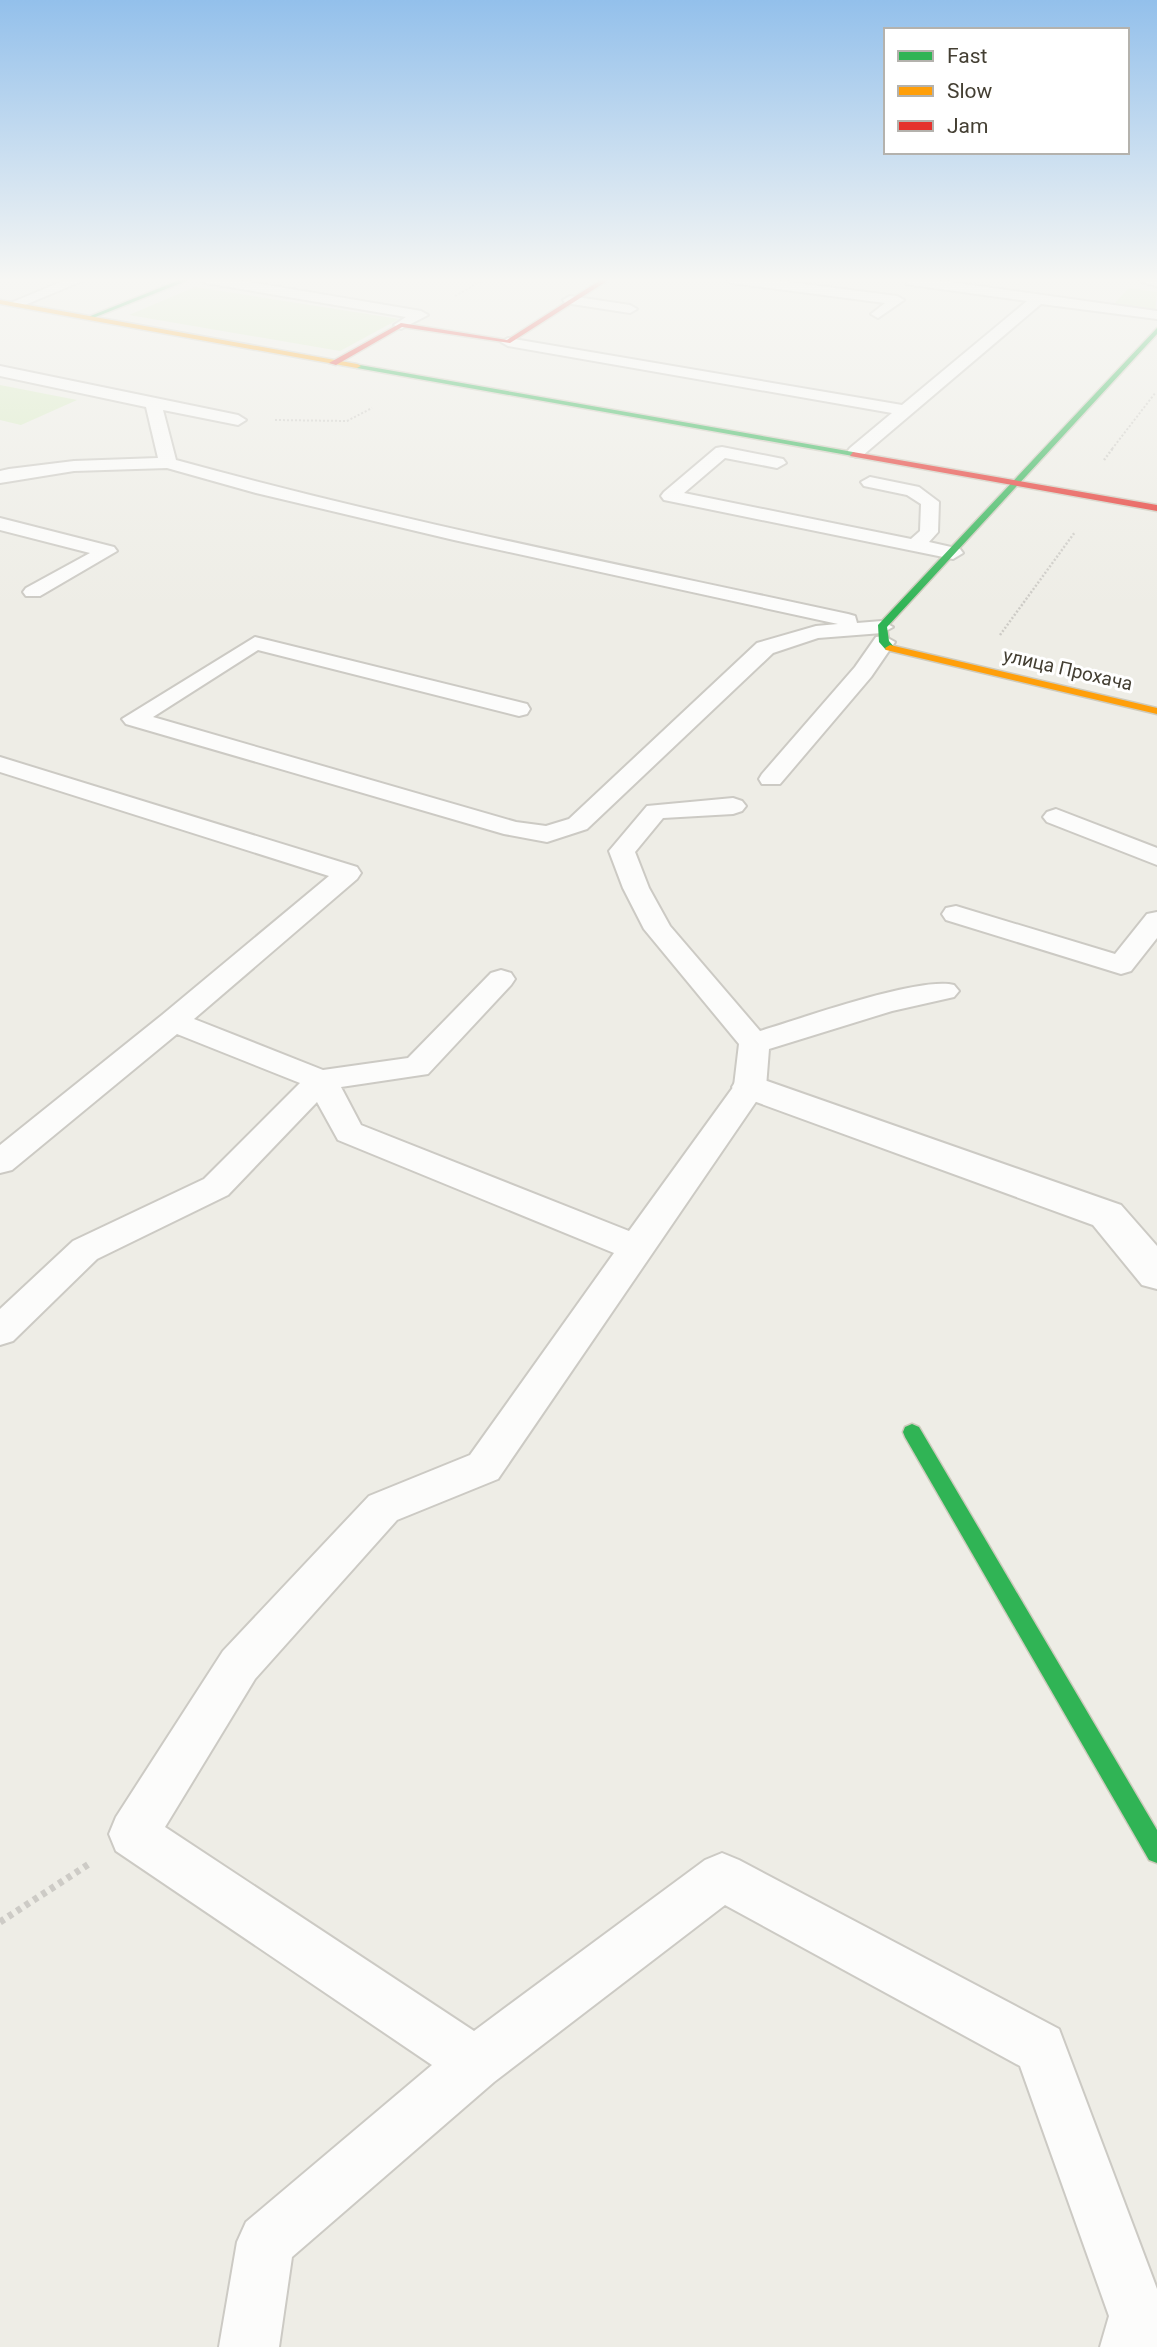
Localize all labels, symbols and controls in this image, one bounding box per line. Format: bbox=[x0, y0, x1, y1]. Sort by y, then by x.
legend bbox=[884, 28, 1129, 154]
text: Fast bbox=[947, 44, 988, 68]
text: Slow bbox=[947, 79, 993, 103]
text: Jam bbox=[947, 114, 988, 138]
street label: улица Прохача bbox=[1001, 643, 1135, 696]

